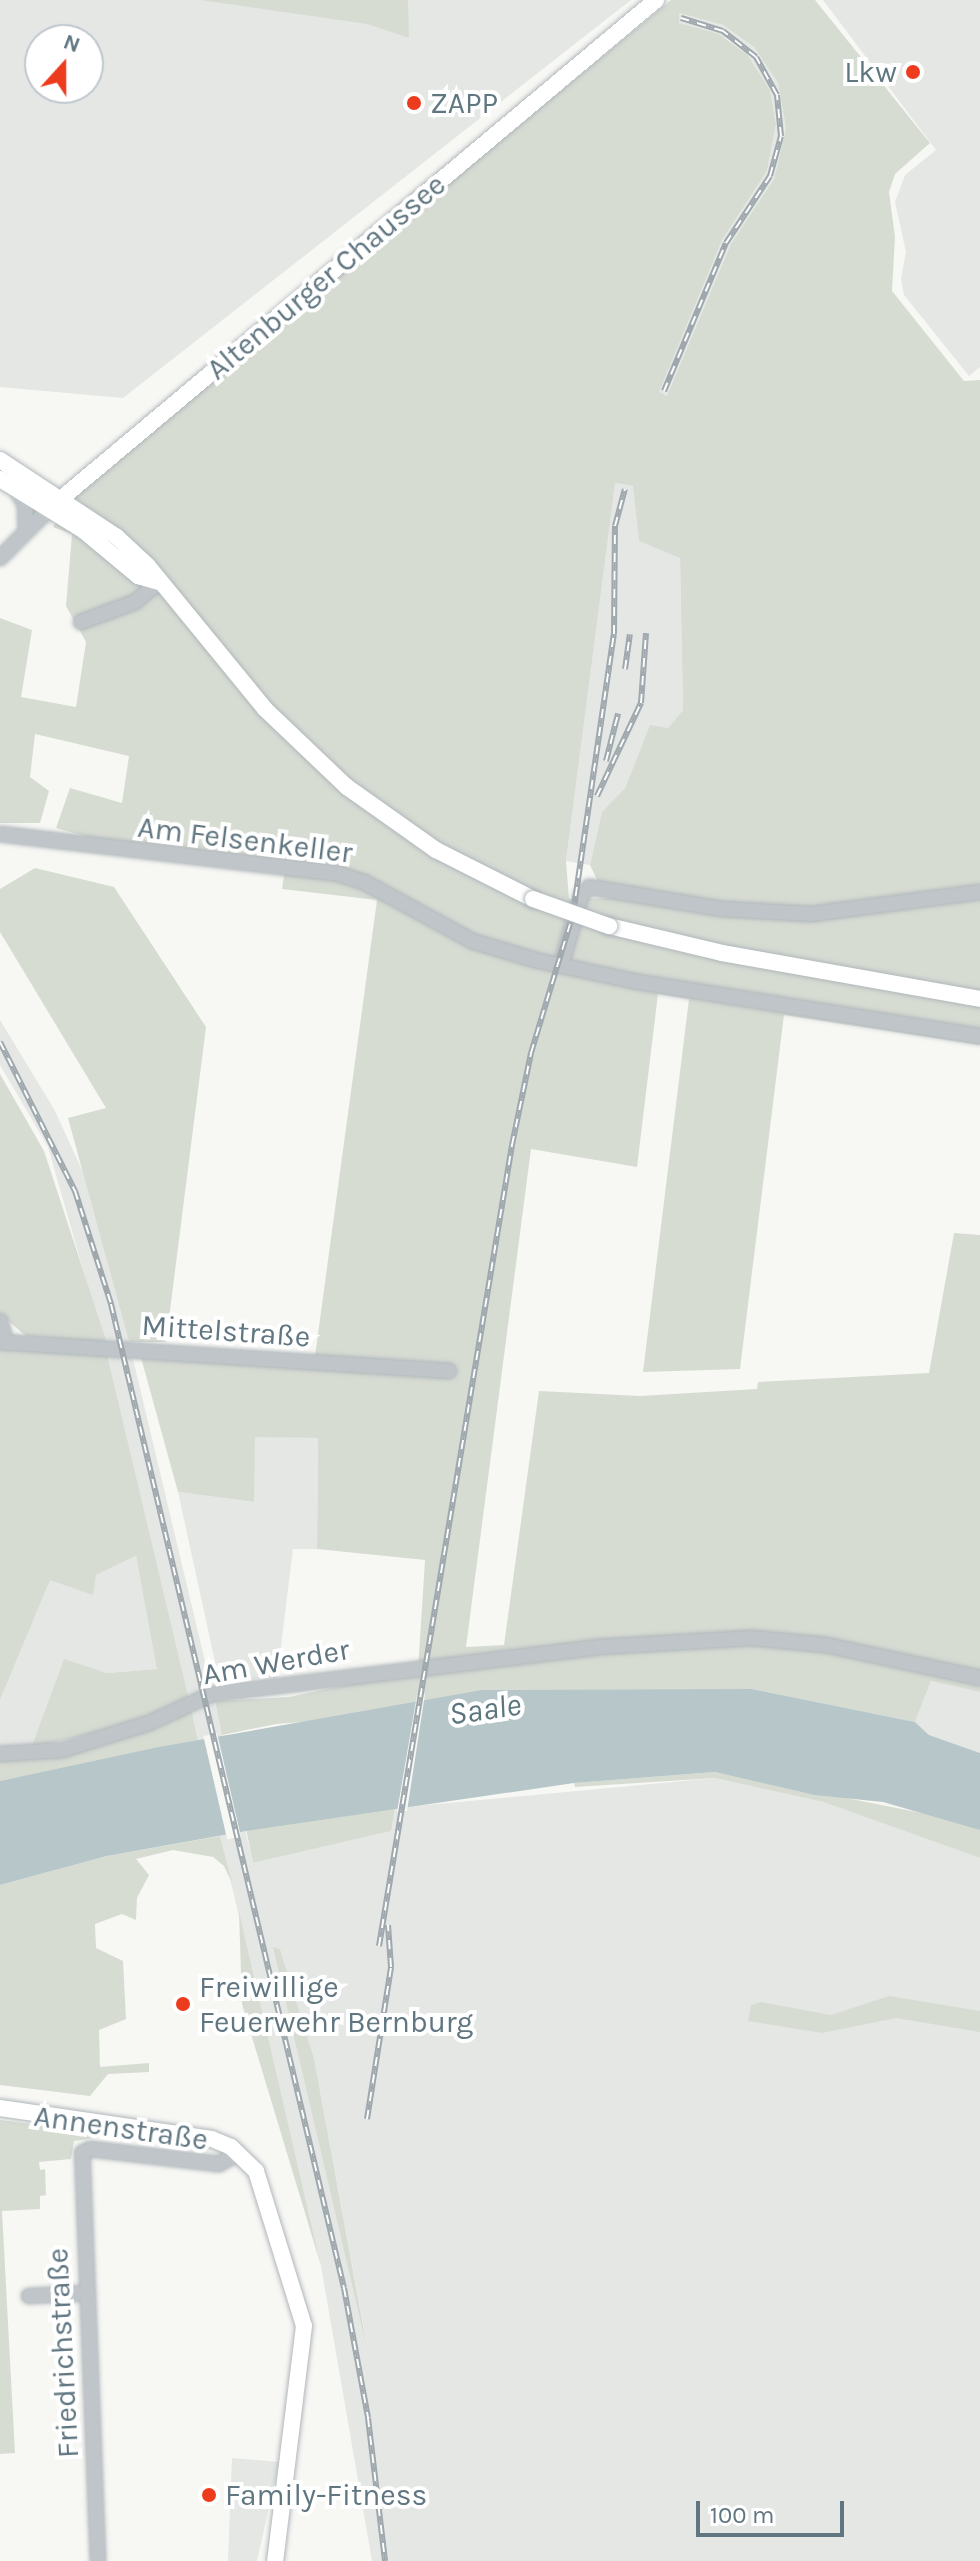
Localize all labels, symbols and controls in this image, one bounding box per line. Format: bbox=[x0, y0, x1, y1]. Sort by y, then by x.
north arrow bbox=[24, 24, 104, 104]
text: N bbox=[60, 28, 84, 58]
place label: Lkw bbox=[844, 54, 897, 90]
marker: Lkw bbox=[904, 63, 922, 81]
place label: ZAPP bbox=[430, 85, 498, 121]
marker: ZAPP bbox=[405, 94, 423, 112]
street label: Altenburger Chaussee bbox=[199, 167, 453, 387]
street label: Am Felsenkeller bbox=[136, 809, 354, 871]
street label: Mittelstraße bbox=[140, 1307, 312, 1355]
street label: Am Werder bbox=[200, 1631, 352, 1693]
water label: Saale bbox=[446, 1686, 524, 1734]
place label: Freiwillige Feuerwehr Bernburg bbox=[199, 1969, 473, 2040]
marker: Freiwillige Feuerwehr Bernburg bbox=[174, 1995, 192, 2013]
street label: Annenstraße bbox=[32, 2098, 210, 2158]
street label: Friedrichstraße bbox=[40, 2247, 86, 2459]
place label: Family-Fitness bbox=[225, 2477, 427, 2513]
scale bar bbox=[700, 2485, 848, 2535]
marker: Family-Fitness bbox=[200, 2486, 218, 2504]
text: 100 m bbox=[710, 2501, 775, 2529]

